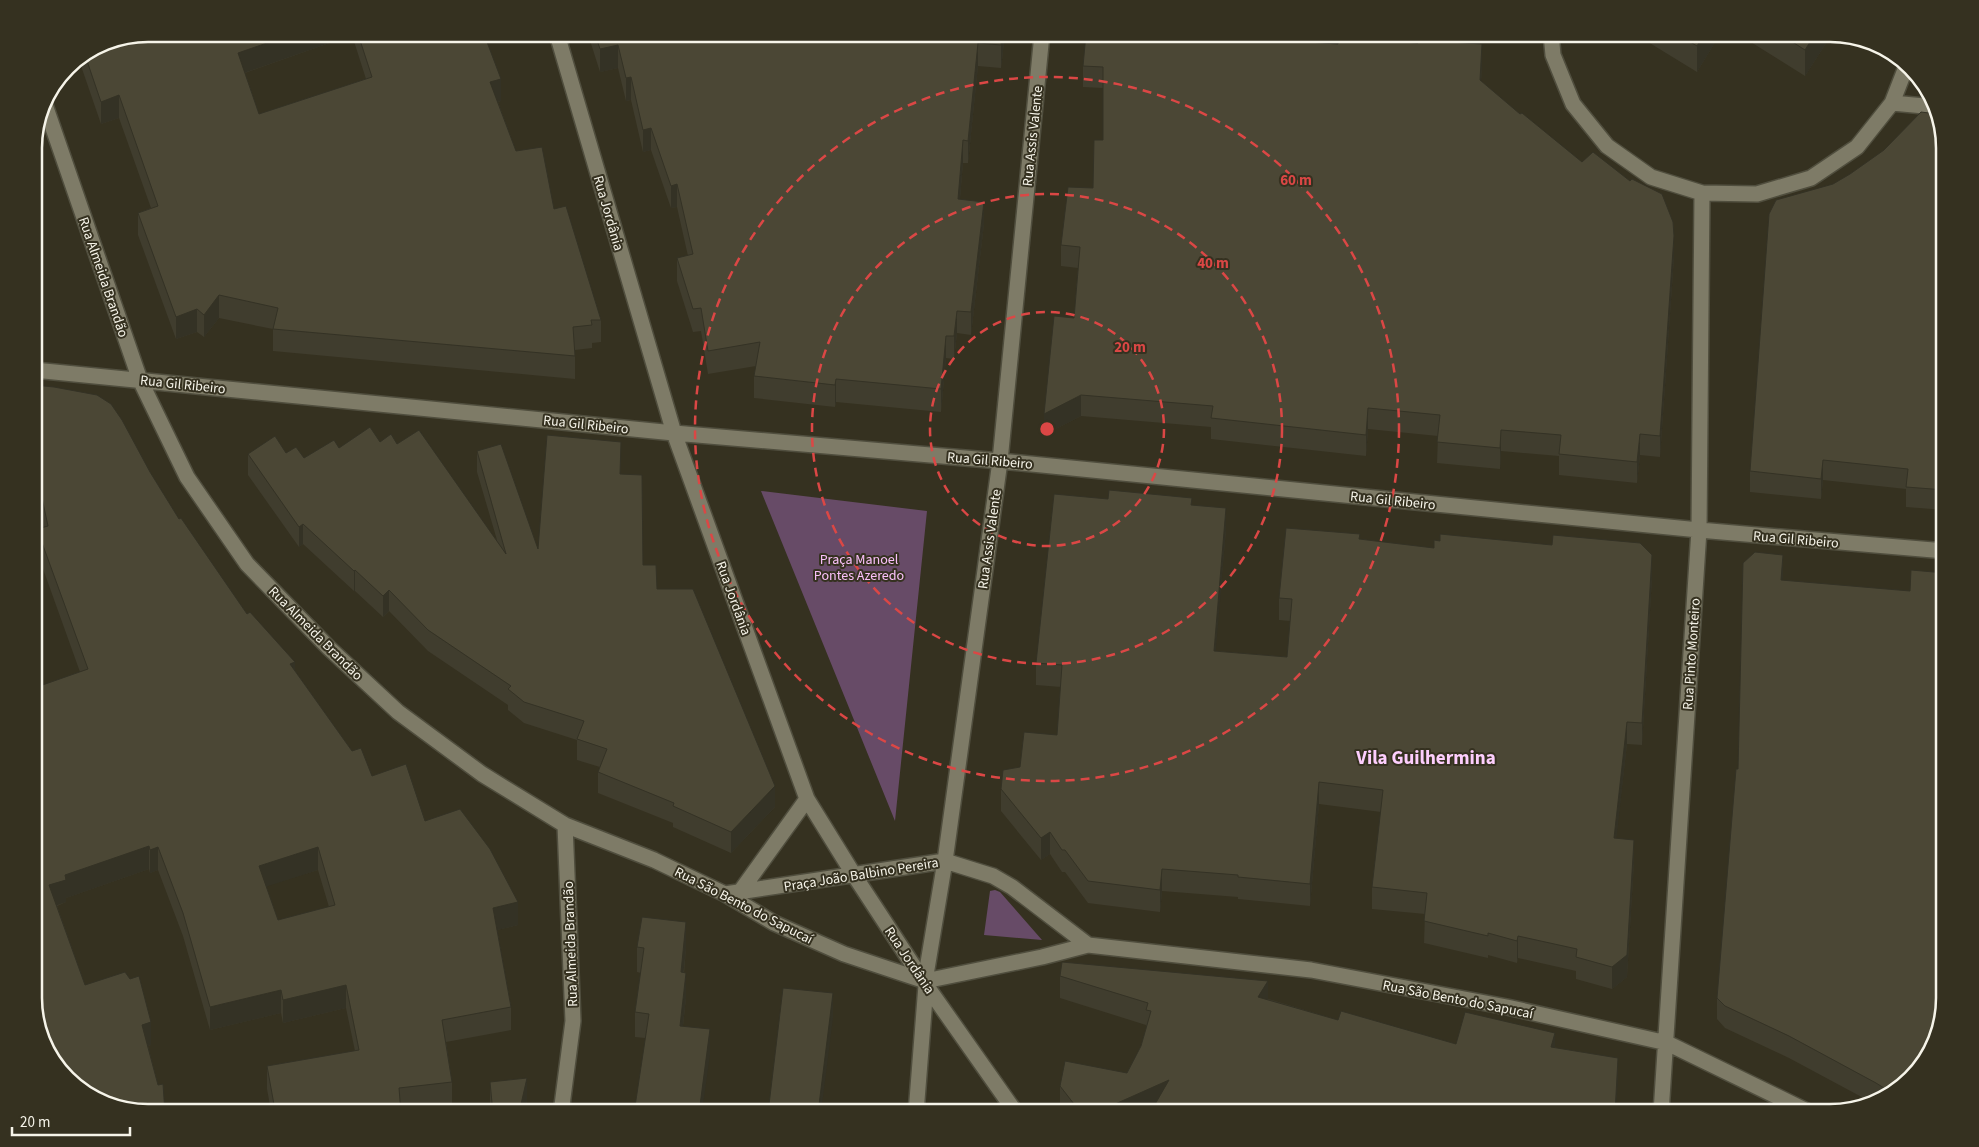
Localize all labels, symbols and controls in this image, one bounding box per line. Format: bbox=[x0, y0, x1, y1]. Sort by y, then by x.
street label: Rua Assis Valente bbox=[1018, 85, 1048, 187]
text: 60 m bbox=[1280, 170, 1312, 191]
street label: Rua Jordânia bbox=[588, 173, 628, 253]
street label: Rua Almeida Brandão bbox=[73, 214, 133, 340]
text: 40 m bbox=[1197, 253, 1229, 274]
text: 20 m bbox=[1114, 337, 1146, 358]
street label: Rua Gil Ribeiro bbox=[139, 371, 227, 399]
street label: Rua Gil Ribeiro bbox=[542, 411, 630, 439]
centre of rings bbox=[1038, 420, 1056, 438]
street label: Rua Gil Ribeiro bbox=[946, 447, 1033, 475]
street label: Rua Gil Ribeiro bbox=[1349, 487, 1437, 515]
street label: Rua Assis Valente bbox=[973, 488, 1007, 590]
street label: Rua Gil Ribeiro bbox=[1752, 526, 1839, 554]
park label: Praça Manoel Pontes Azeredo bbox=[814, 550, 904, 586]
street label: Rua Jordânia bbox=[710, 559, 756, 638]
street label: Rua Almeida Brandão bbox=[264, 582, 367, 685]
street label: Rua Pinto Monteiro bbox=[1678, 597, 1706, 711]
district label: Vila Guilhermina bbox=[1355, 745, 1496, 772]
street label: Praça João Balbino Pereira bbox=[782, 853, 940, 897]
street label: Rua São Bento do Sapucaí bbox=[671, 862, 817, 950]
street label: Rua Almeida Brandão bbox=[559, 881, 583, 1007]
street label: Rua Jordânia bbox=[879, 923, 939, 998]
street label: Rua São Bento do Sapucaí bbox=[1381, 976, 1535, 1024]
scale bar bbox=[12, 1104, 130, 1136]
text: 20 m bbox=[20, 1112, 50, 1133]

